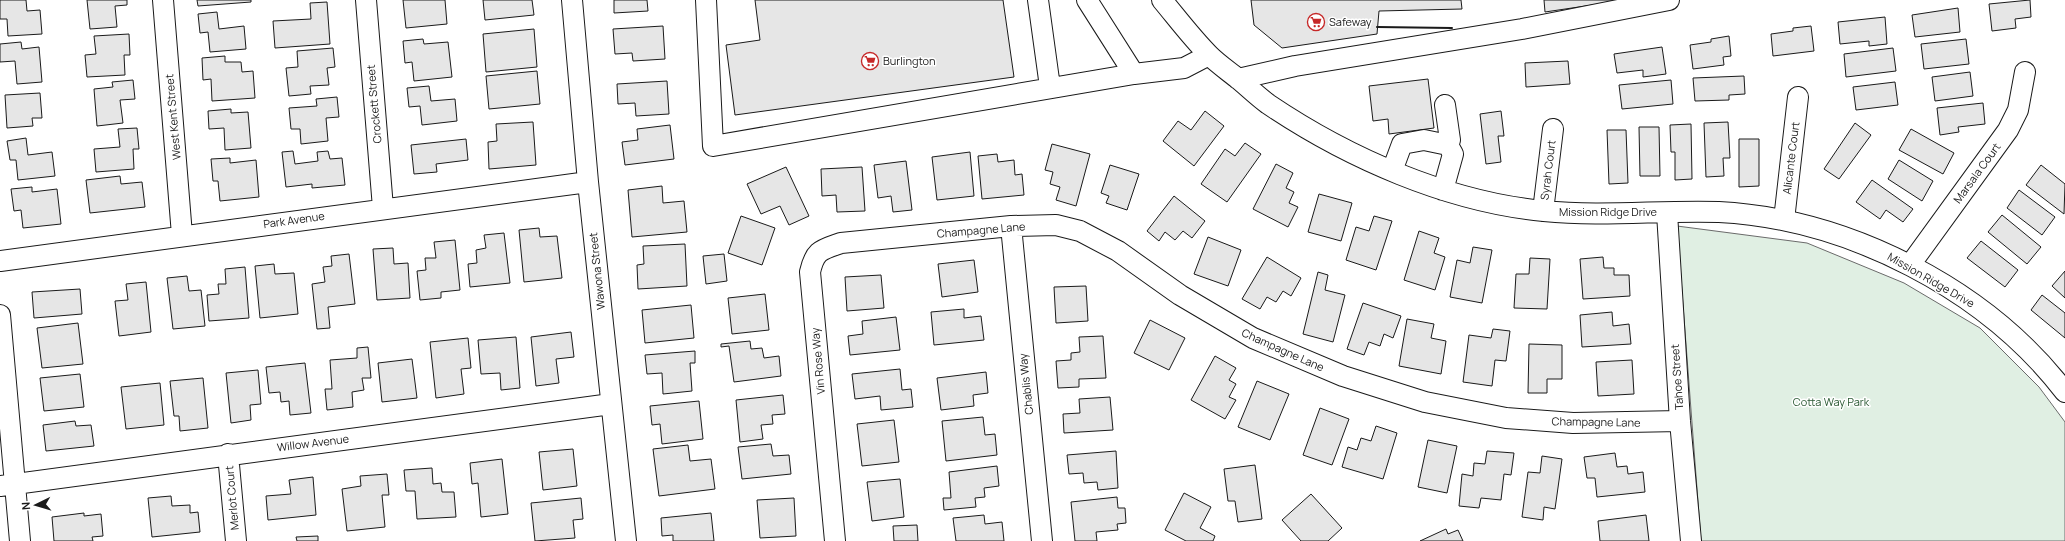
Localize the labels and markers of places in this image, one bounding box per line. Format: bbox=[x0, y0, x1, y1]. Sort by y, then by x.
supermarket icon: Safeway bbox=[1306, 12, 1326, 32]
place label: Safeway bbox=[1329, 14, 1372, 29]
supermarket icon: Burlington bbox=[860, 51, 880, 71]
place label: Burlington bbox=[883, 53, 936, 68]

